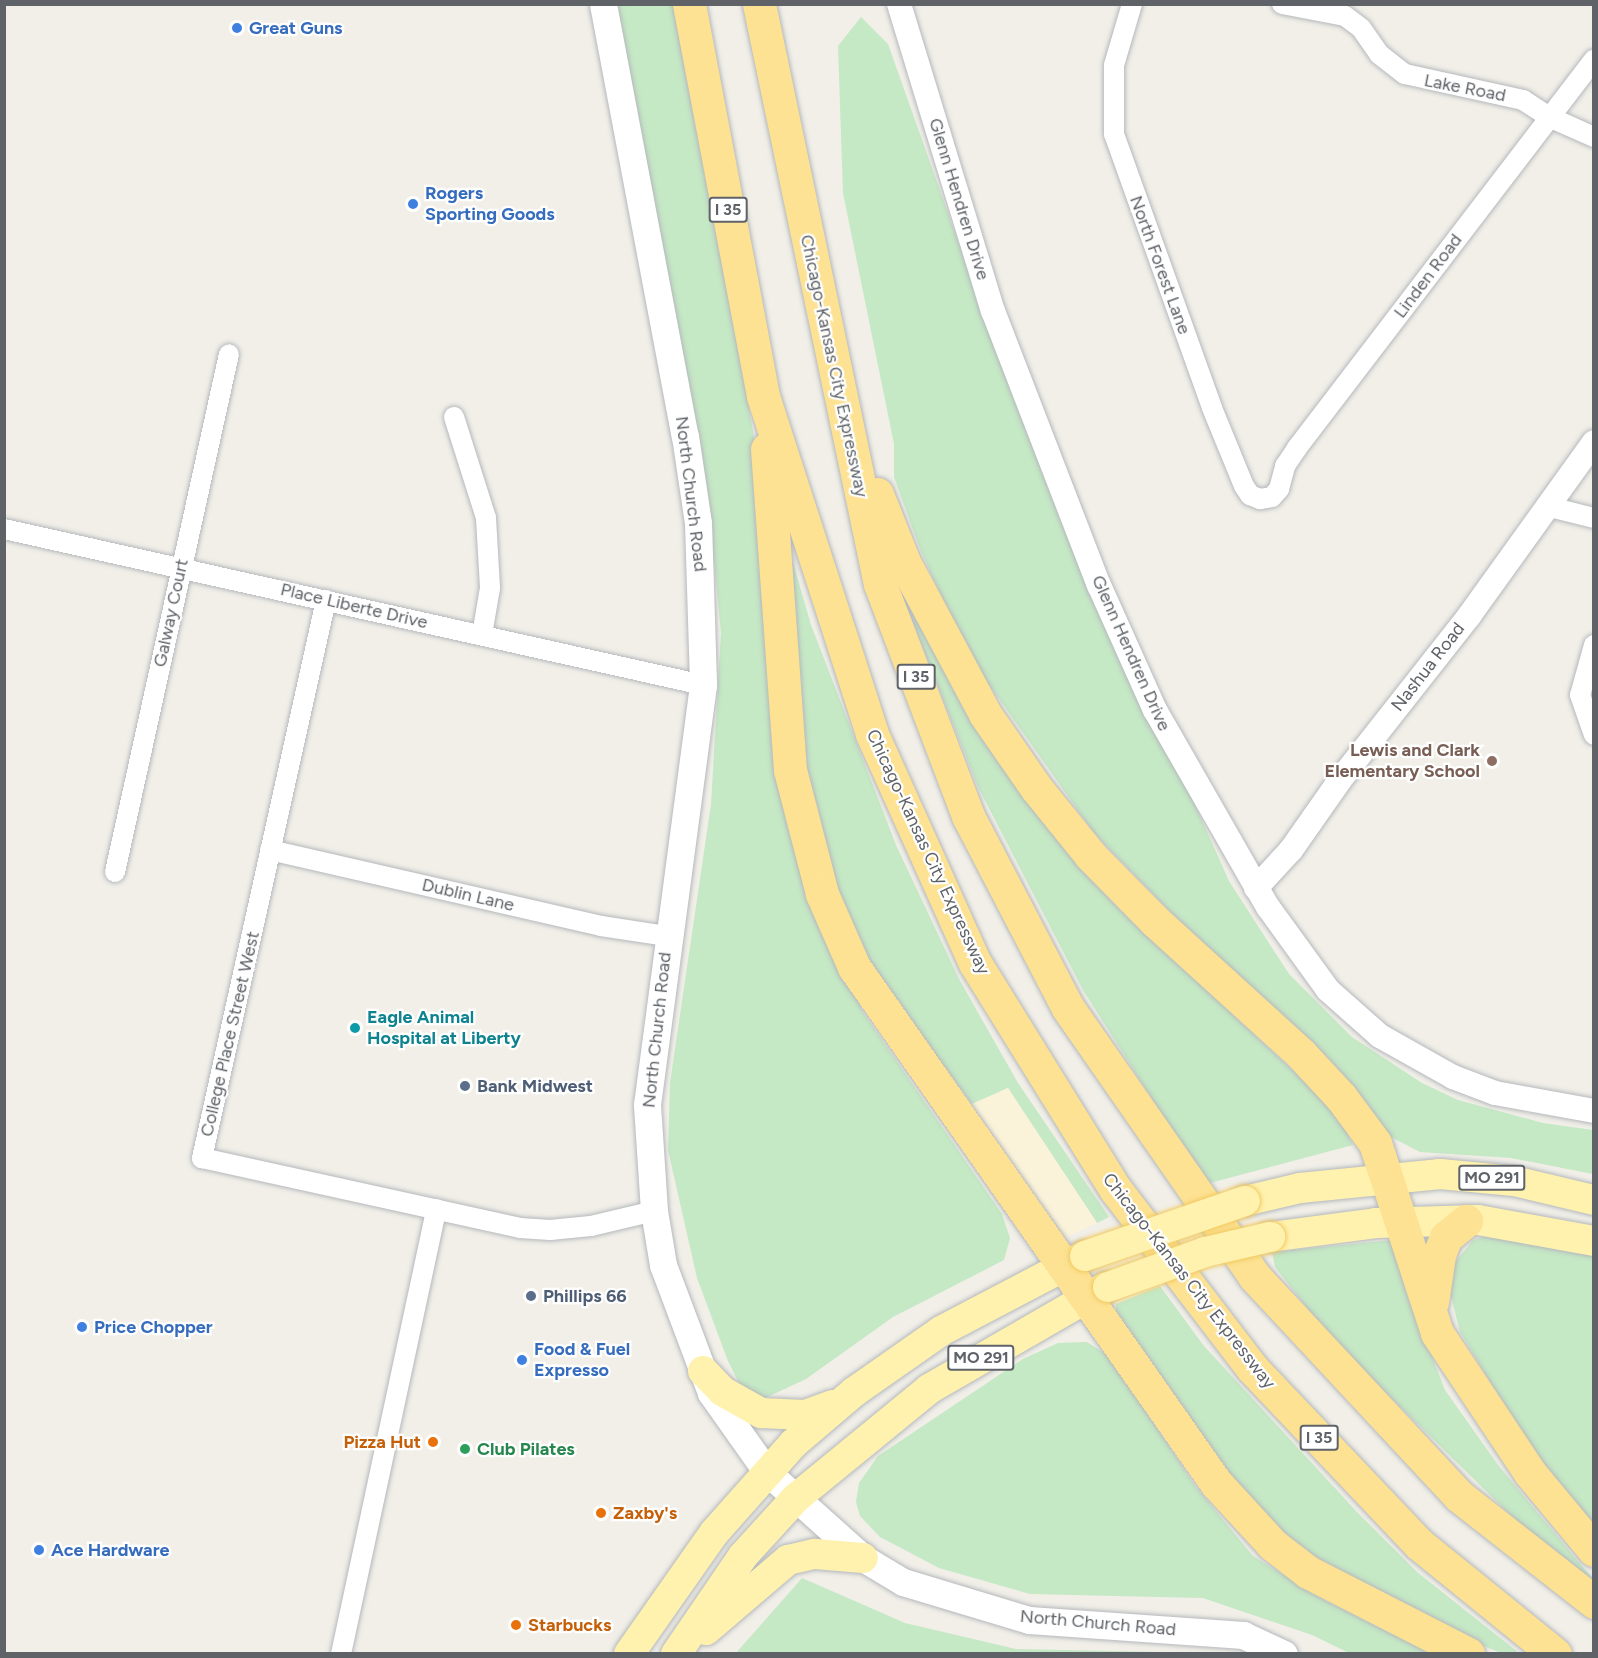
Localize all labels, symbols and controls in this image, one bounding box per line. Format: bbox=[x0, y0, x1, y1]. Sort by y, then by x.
place label: Great Guns bbox=[249, 17, 342, 39]
marker: Great Guns bbox=[230, 21, 244, 35]
street label: Lake Road bbox=[1422, 70, 1508, 106]
street label: Glenn Hendren Drive bbox=[924, 116, 994, 282]
place label: Rogers Sporting Goods bbox=[425, 183, 555, 226]
street label: North Forest Lane bbox=[1125, 193, 1195, 337]
marker: Rogers Sporting Goods bbox=[406, 197, 420, 211]
road number: I 35 bbox=[708, 197, 748, 223]
street label: Linden Road bbox=[1389, 230, 1467, 322]
street label: Chicago-Kansas City Expressway bbox=[796, 233, 872, 499]
street label: North Church Road bbox=[671, 415, 711, 573]
street label: Galway Court bbox=[149, 557, 193, 669]
street label: Glenn Hendren Drive bbox=[1087, 572, 1175, 734]
street label: Place Liberte Drive bbox=[278, 579, 430, 633]
street label: Nashua Road bbox=[1387, 618, 1469, 716]
road number: I 35 bbox=[896, 664, 936, 690]
street label: Chicago-Kansas City Expressway bbox=[862, 726, 994, 978]
place label: Lewis and Clark Elementary School bbox=[1325, 740, 1480, 783]
marker: Lewis and Clark Elementary School bbox=[1485, 754, 1499, 768]
street label: Dublin Lane bbox=[420, 874, 516, 916]
street label: College Place Street West bbox=[196, 929, 264, 1139]
street label: North Church Road bbox=[638, 951, 676, 1109]
place label: Eagle Animal Hospital at Liberty bbox=[367, 1007, 521, 1050]
marker: Eagle Animal Hospital at Liberty bbox=[348, 1021, 362, 1035]
place label: Bank Midwest bbox=[477, 1075, 593, 1097]
marker: Bank Midwest bbox=[458, 1079, 472, 1093]
road number: MO 291 bbox=[1458, 1165, 1526, 1191]
street label: Chicago-Kansas City Expressway bbox=[1098, 1169, 1280, 1393]
place label: Phillips 66 bbox=[543, 1285, 627, 1307]
marker: Phillips 66 bbox=[524, 1289, 538, 1303]
place label: Price Chopper bbox=[94, 1316, 213, 1338]
marker: Price Chopper bbox=[75, 1320, 89, 1334]
place label: Food & Fuel Expresso bbox=[534, 1339, 630, 1382]
road number: MO 291 bbox=[946, 1345, 1016, 1371]
marker: Food & Fuel Expresso bbox=[515, 1353, 529, 1367]
road number: I 35 bbox=[1300, 1425, 1338, 1451]
place label: Pizza Hut bbox=[343, 1431, 421, 1453]
marker: Pizza Hut bbox=[426, 1435, 440, 1449]
place label: Club Pilates bbox=[477, 1438, 575, 1460]
marker: Club Pilates bbox=[458, 1442, 472, 1456]
place label: Zaxby's bbox=[613, 1502, 677, 1524]
marker: Zaxby's bbox=[594, 1506, 608, 1520]
place label: Ace Hardware bbox=[51, 1539, 169, 1561]
marker: Ace Hardware bbox=[32, 1543, 46, 1557]
street label: North Church Road bbox=[1019, 1605, 1177, 1641]
place label: Starbucks bbox=[528, 1614, 611, 1636]
marker: Starbucks bbox=[509, 1618, 523, 1632]

